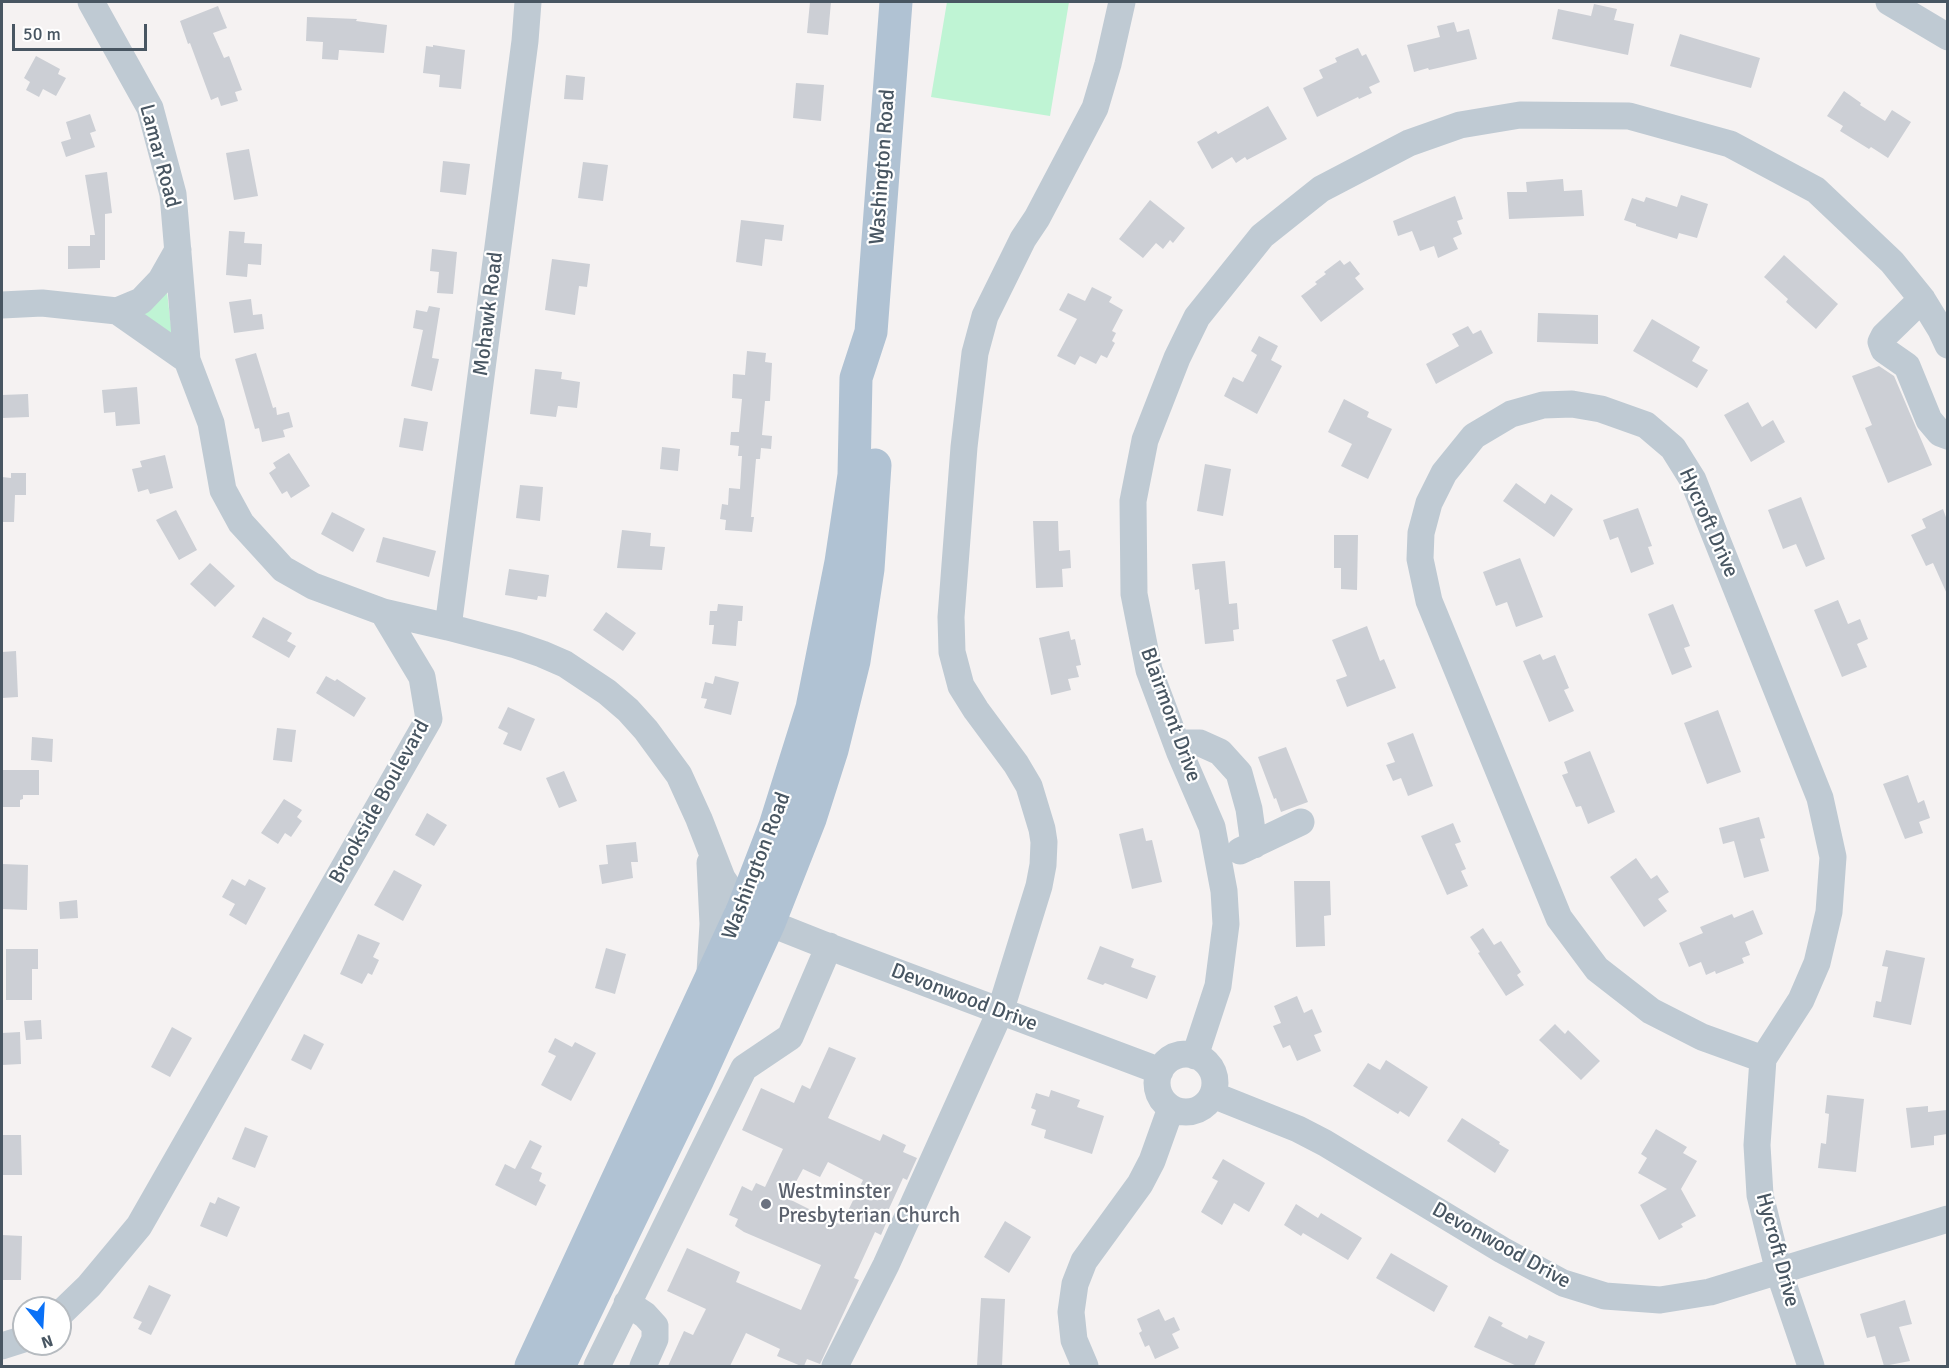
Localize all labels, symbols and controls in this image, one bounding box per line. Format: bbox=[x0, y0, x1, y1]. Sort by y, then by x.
scale bar bbox=[15, 12, 150, 50]
text: 50 m bbox=[23, 23, 61, 45]
street label: Washington Road bbox=[865, 88, 901, 246]
street label: Lamar Road bbox=[133, 102, 185, 210]
street label: Mohawk Road bbox=[469, 250, 509, 378]
street label: Hycroft Drive bbox=[1673, 464, 1743, 582]
street label: Blairmont Drive bbox=[1134, 644, 1206, 786]
street label: Brookside Boulevard bbox=[325, 716, 435, 888]
street label: Washington Road bbox=[717, 789, 797, 943]
street label: Devonwood Drive bbox=[887, 959, 1041, 1037]
place label: Westminster Presbyterian Church bbox=[778, 1179, 960, 1229]
street label: Hycroft Drive bbox=[1750, 1190, 1804, 1310]
marker: Westminster Presbyterian Church bbox=[759, 1197, 773, 1211]
street label: Devonwood Drive bbox=[1427, 1197, 1575, 1295]
north arrow bbox=[12, 1296, 72, 1356]
text: N bbox=[39, 1330, 55, 1352]

